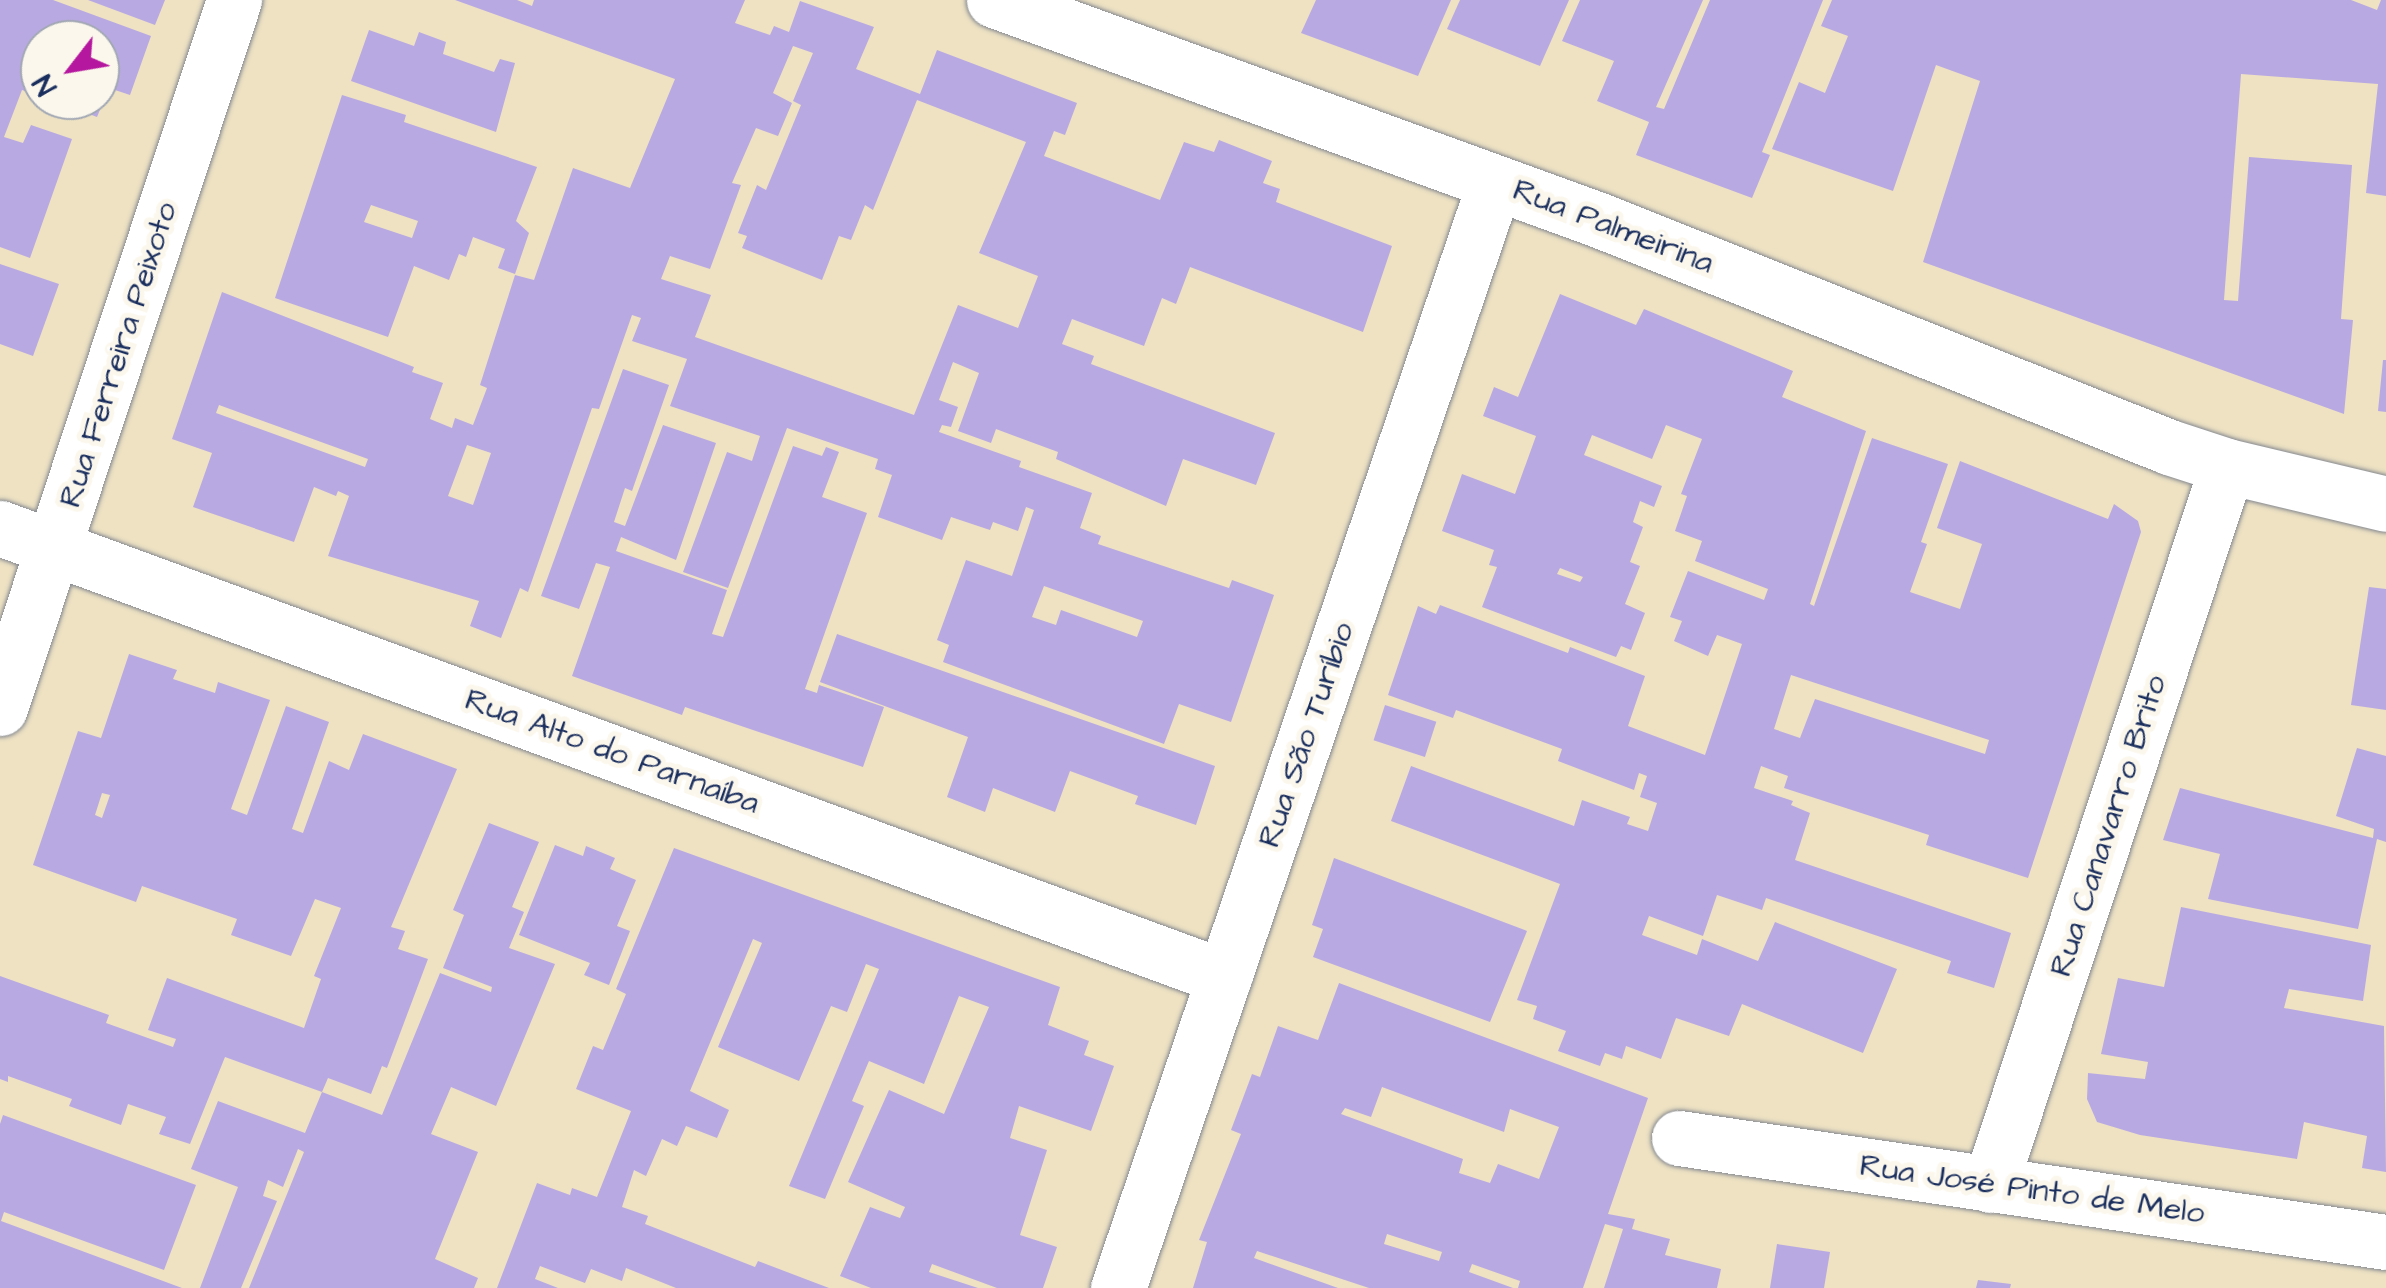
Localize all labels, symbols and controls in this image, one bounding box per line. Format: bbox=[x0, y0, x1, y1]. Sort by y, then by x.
north arrow bbox=[20, 20, 120, 120]
text: N bbox=[24, 67, 67, 102]
street label: Rua Palmeirina bbox=[1507, 171, 1719, 283]
street label: Rua Ferreira Peixoto bbox=[52, 198, 186, 512]
street label: Rua São Turíbio bbox=[1251, 618, 1363, 852]
street label: Rua Canavarro Brito bbox=[2042, 670, 2176, 982]
street label: Rua Alto do Parnaíba bbox=[460, 681, 764, 823]
street label: Rua José Pinto de Melo bbox=[1857, 1147, 2207, 1233]

